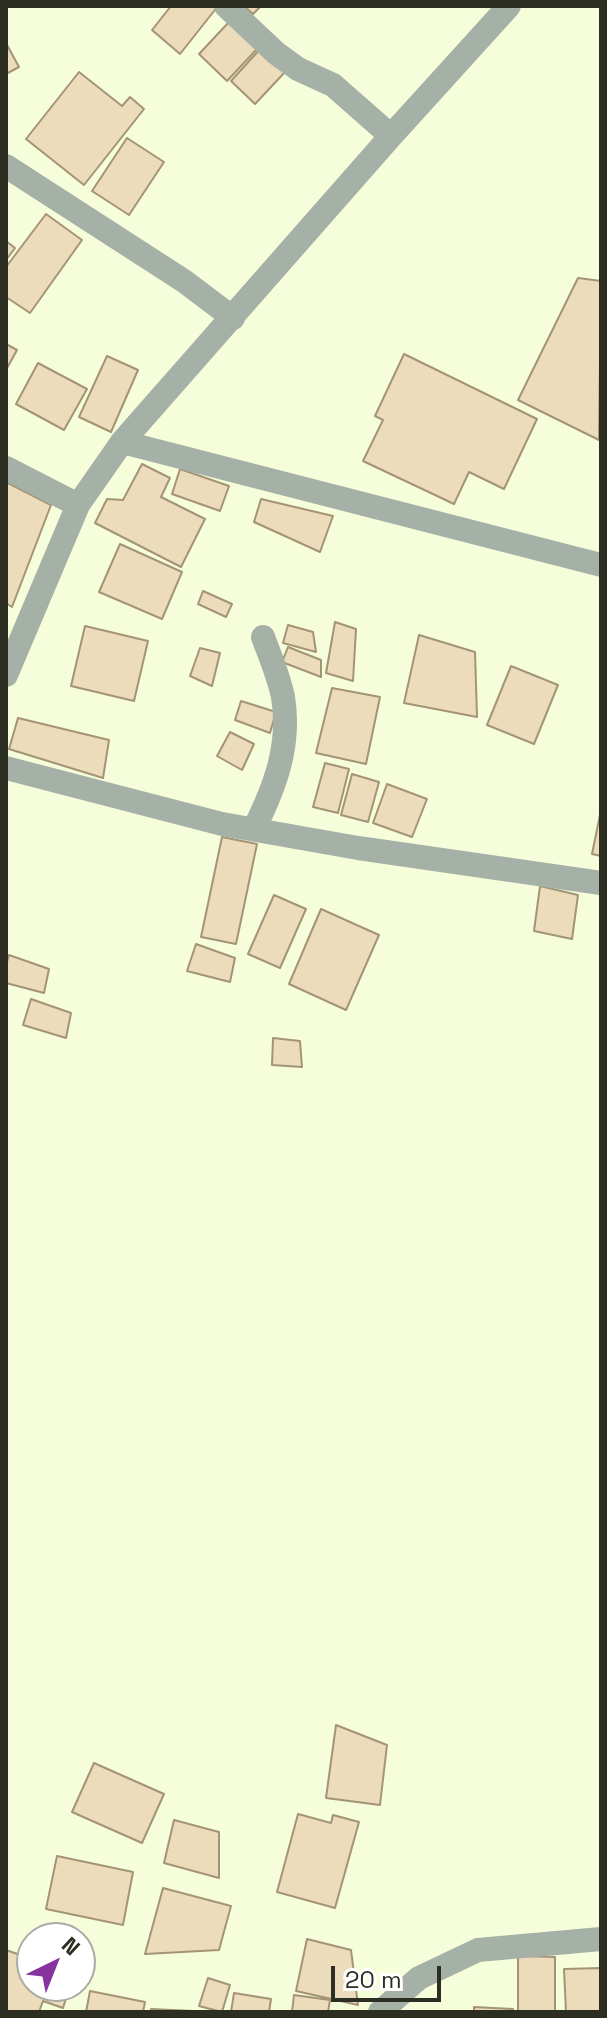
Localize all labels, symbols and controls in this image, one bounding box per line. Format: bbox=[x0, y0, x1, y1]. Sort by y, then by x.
north arrow bbox=[16, 1922, 96, 2002]
text: N bbox=[56, 1931, 86, 1961]
scale bar bbox=[335, 1950, 445, 2000]
text: 20 m bbox=[345, 1964, 402, 1995]

